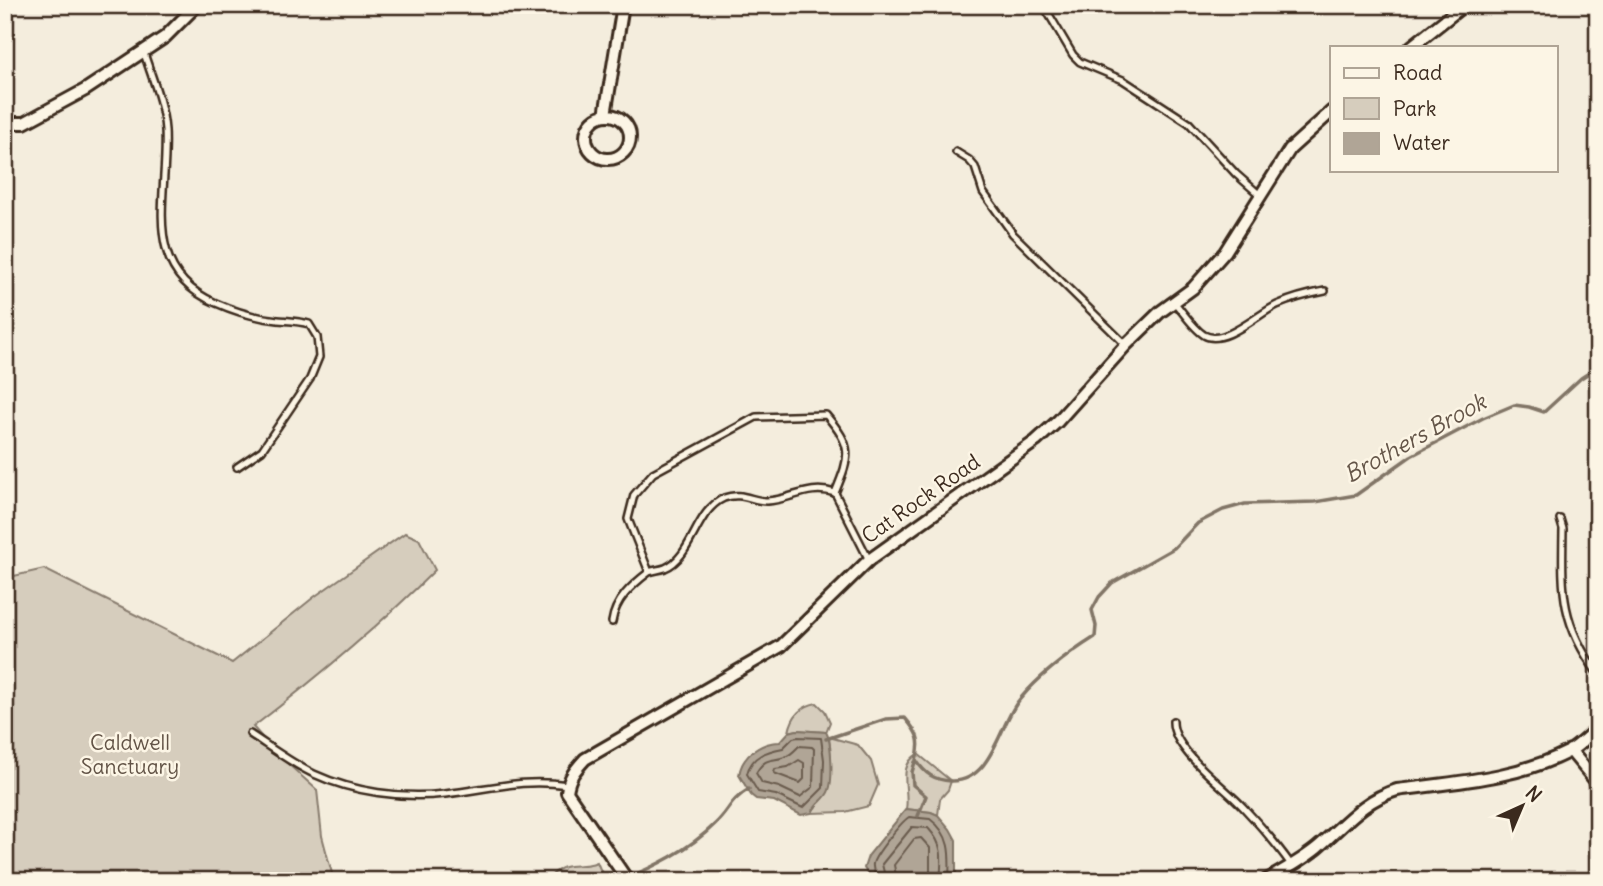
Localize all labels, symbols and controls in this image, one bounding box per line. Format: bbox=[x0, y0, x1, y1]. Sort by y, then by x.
legend bbox=[1330, 46, 1558, 172]
text: Road bbox=[1393, 59, 1442, 86]
text: Park bbox=[1393, 95, 1436, 122]
text: Water bbox=[1393, 129, 1451, 156]
water label: Brothers Brook bbox=[1339, 386, 1492, 488]
street label: Cat Rock Road bbox=[856, 448, 985, 549]
park label: Caldwell Sanctuary bbox=[81, 729, 179, 780]
north arrow bbox=[1488, 770, 1558, 840]
text: N bbox=[1521, 781, 1547, 807]

